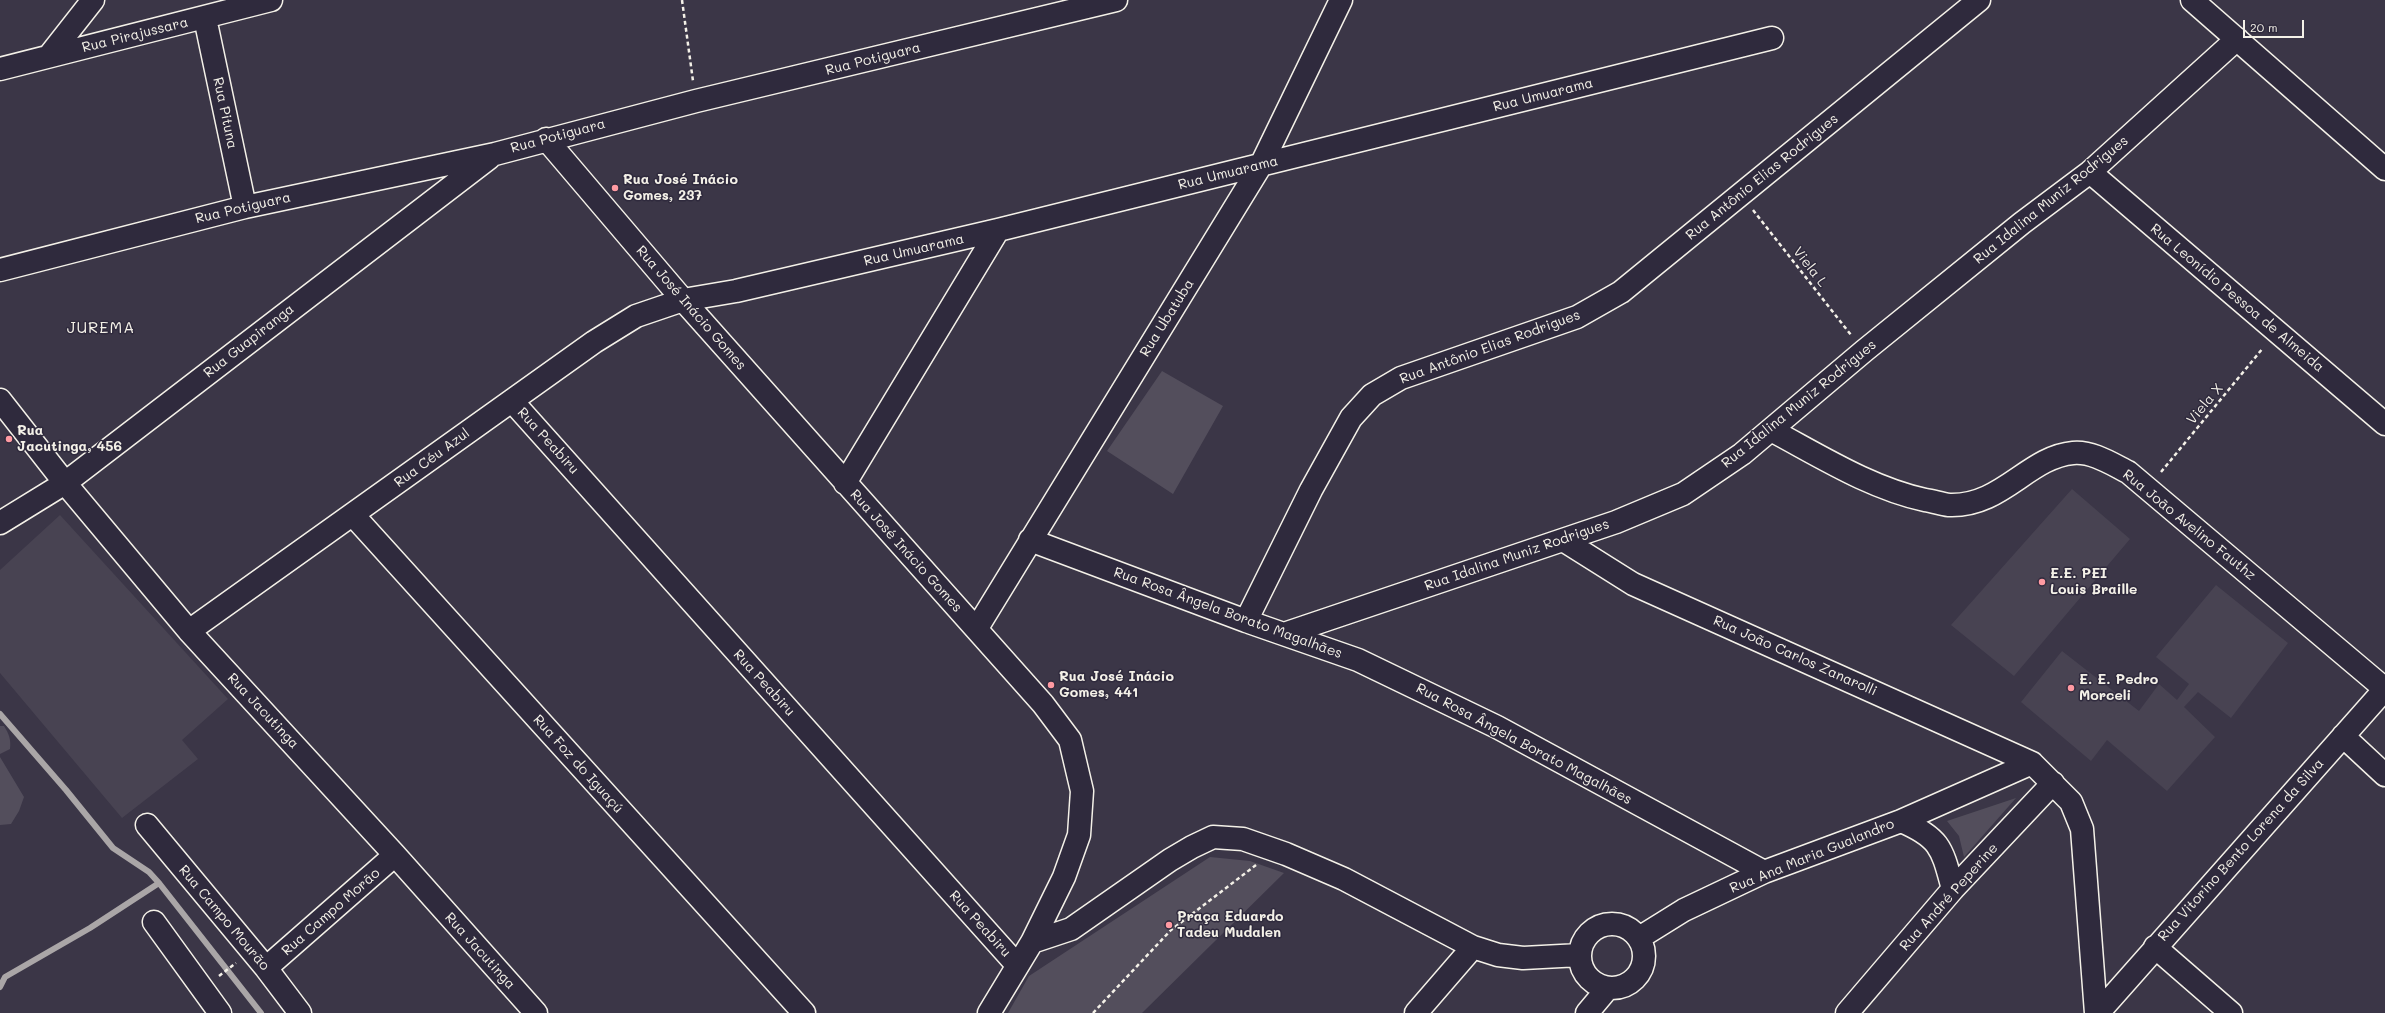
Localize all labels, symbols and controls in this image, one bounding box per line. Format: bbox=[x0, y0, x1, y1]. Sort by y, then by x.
scale bar bbox=[2245, 12, 2306, 38]
street label: Rua Pirajussara bbox=[80, 14, 190, 56]
text: 20 m bbox=[2250, 19, 2278, 35]
street label: Rua Potiguara bbox=[824, 39, 922, 79]
street label: Rua Umuarama bbox=[1491, 74, 1595, 116]
street label: Rua Pituna bbox=[209, 76, 241, 150]
street label: Rua Antônio Elias Rodrigues bbox=[1682, 110, 1842, 244]
street label: Rua Potiguara bbox=[509, 115, 607, 157]
street label: Rua Idalina Muniz Rodrigues bbox=[1970, 132, 2132, 268]
street label: Rua Umuarama bbox=[1176, 152, 1280, 194]
place label: Rua José Inácio Gomes, 237 bbox=[623, 172, 738, 204]
marker: Rua José Inácio Gomes, 237 bbox=[610, 183, 620, 193]
street label: Rua Potiguara bbox=[194, 189, 292, 227]
street label: Rua Leonídio Pessoa de Almeida bbox=[2147, 220, 2327, 376]
street label: Rua Umuarama bbox=[862, 230, 966, 270]
street label: Rua José Inácio Gomes bbox=[633, 242, 749, 374]
street label: Viela L bbox=[1789, 244, 1831, 290]
street label: Rua Ubatuba bbox=[1136, 276, 1198, 360]
street label: Rua Guapiranga bbox=[201, 301, 297, 381]
street label: Rua Antônio Elias Rodrigues bbox=[1397, 306, 1583, 388]
district label: JUREMA bbox=[67, 318, 135, 338]
street label: Rua Idalina Muniz Rodrigues bbox=[1718, 336, 1880, 472]
street label: Viela X bbox=[2183, 380, 2227, 428]
street label: Rua Peabiru bbox=[514, 404, 582, 478]
place label: Rua Jacutinga, 456 bbox=[17, 423, 122, 456]
street label: Rua Céu Azul bbox=[391, 425, 473, 491]
marker: Rua Jacutinga, 456 bbox=[4, 434, 14, 444]
street label: Rua João Avelino Fauthz bbox=[2119, 466, 2259, 584]
street label: Rua José Inácio Gomes bbox=[847, 486, 965, 616]
street label: Rua Idalina Muniz Rodrigues bbox=[1422, 515, 1612, 595]
street label: Rua Rosa Ângela Borato Magalhães bbox=[1111, 564, 1345, 662]
place label: E.E. PEI Louis Braille bbox=[2050, 566, 2137, 598]
marker: E.E. PEI Louis Braille bbox=[2037, 577, 2047, 587]
street label: Rua João Carlos Zanarolli bbox=[1711, 612, 1879, 700]
street label: Rua Peabiru bbox=[730, 646, 798, 720]
place label: Rua José Inácio Gomes, 441 bbox=[1059, 669, 1174, 702]
street label: Rua Jacutinga bbox=[224, 670, 302, 752]
place label: E. E. Pedro Morceli bbox=[2079, 672, 2158, 704]
marker: Rua José Inácio Gomes, 441 bbox=[1046, 680, 1056, 690]
street label: Rua Rosa Ângela Borato Magalhães bbox=[1413, 680, 1635, 808]
marker: E. E. Pedro Morceli bbox=[2066, 683, 2076, 693]
street label: Rua Foz do Iguaçú bbox=[529, 711, 627, 817]
street label: Rua Vitorino Bento Lorena da Silva bbox=[2155, 755, 2327, 945]
street label: Rua Ana Maria Gualandro bbox=[1727, 815, 1897, 897]
street label: Rua André Peperine bbox=[1896, 840, 2002, 954]
street label: Rua Campo Mourão bbox=[175, 862, 273, 974]
street label: Rua Campo Morão bbox=[278, 865, 384, 959]
street label: Rua Peabiru bbox=[946, 887, 1014, 961]
street label: Rua Jacutinga bbox=[441, 909, 519, 993]
place label: Praça Eduardo Tadeu Mudalen bbox=[1177, 909, 1284, 942]
marker: Praça Eduardo Tadeu Mudalen bbox=[1164, 920, 1174, 930]

